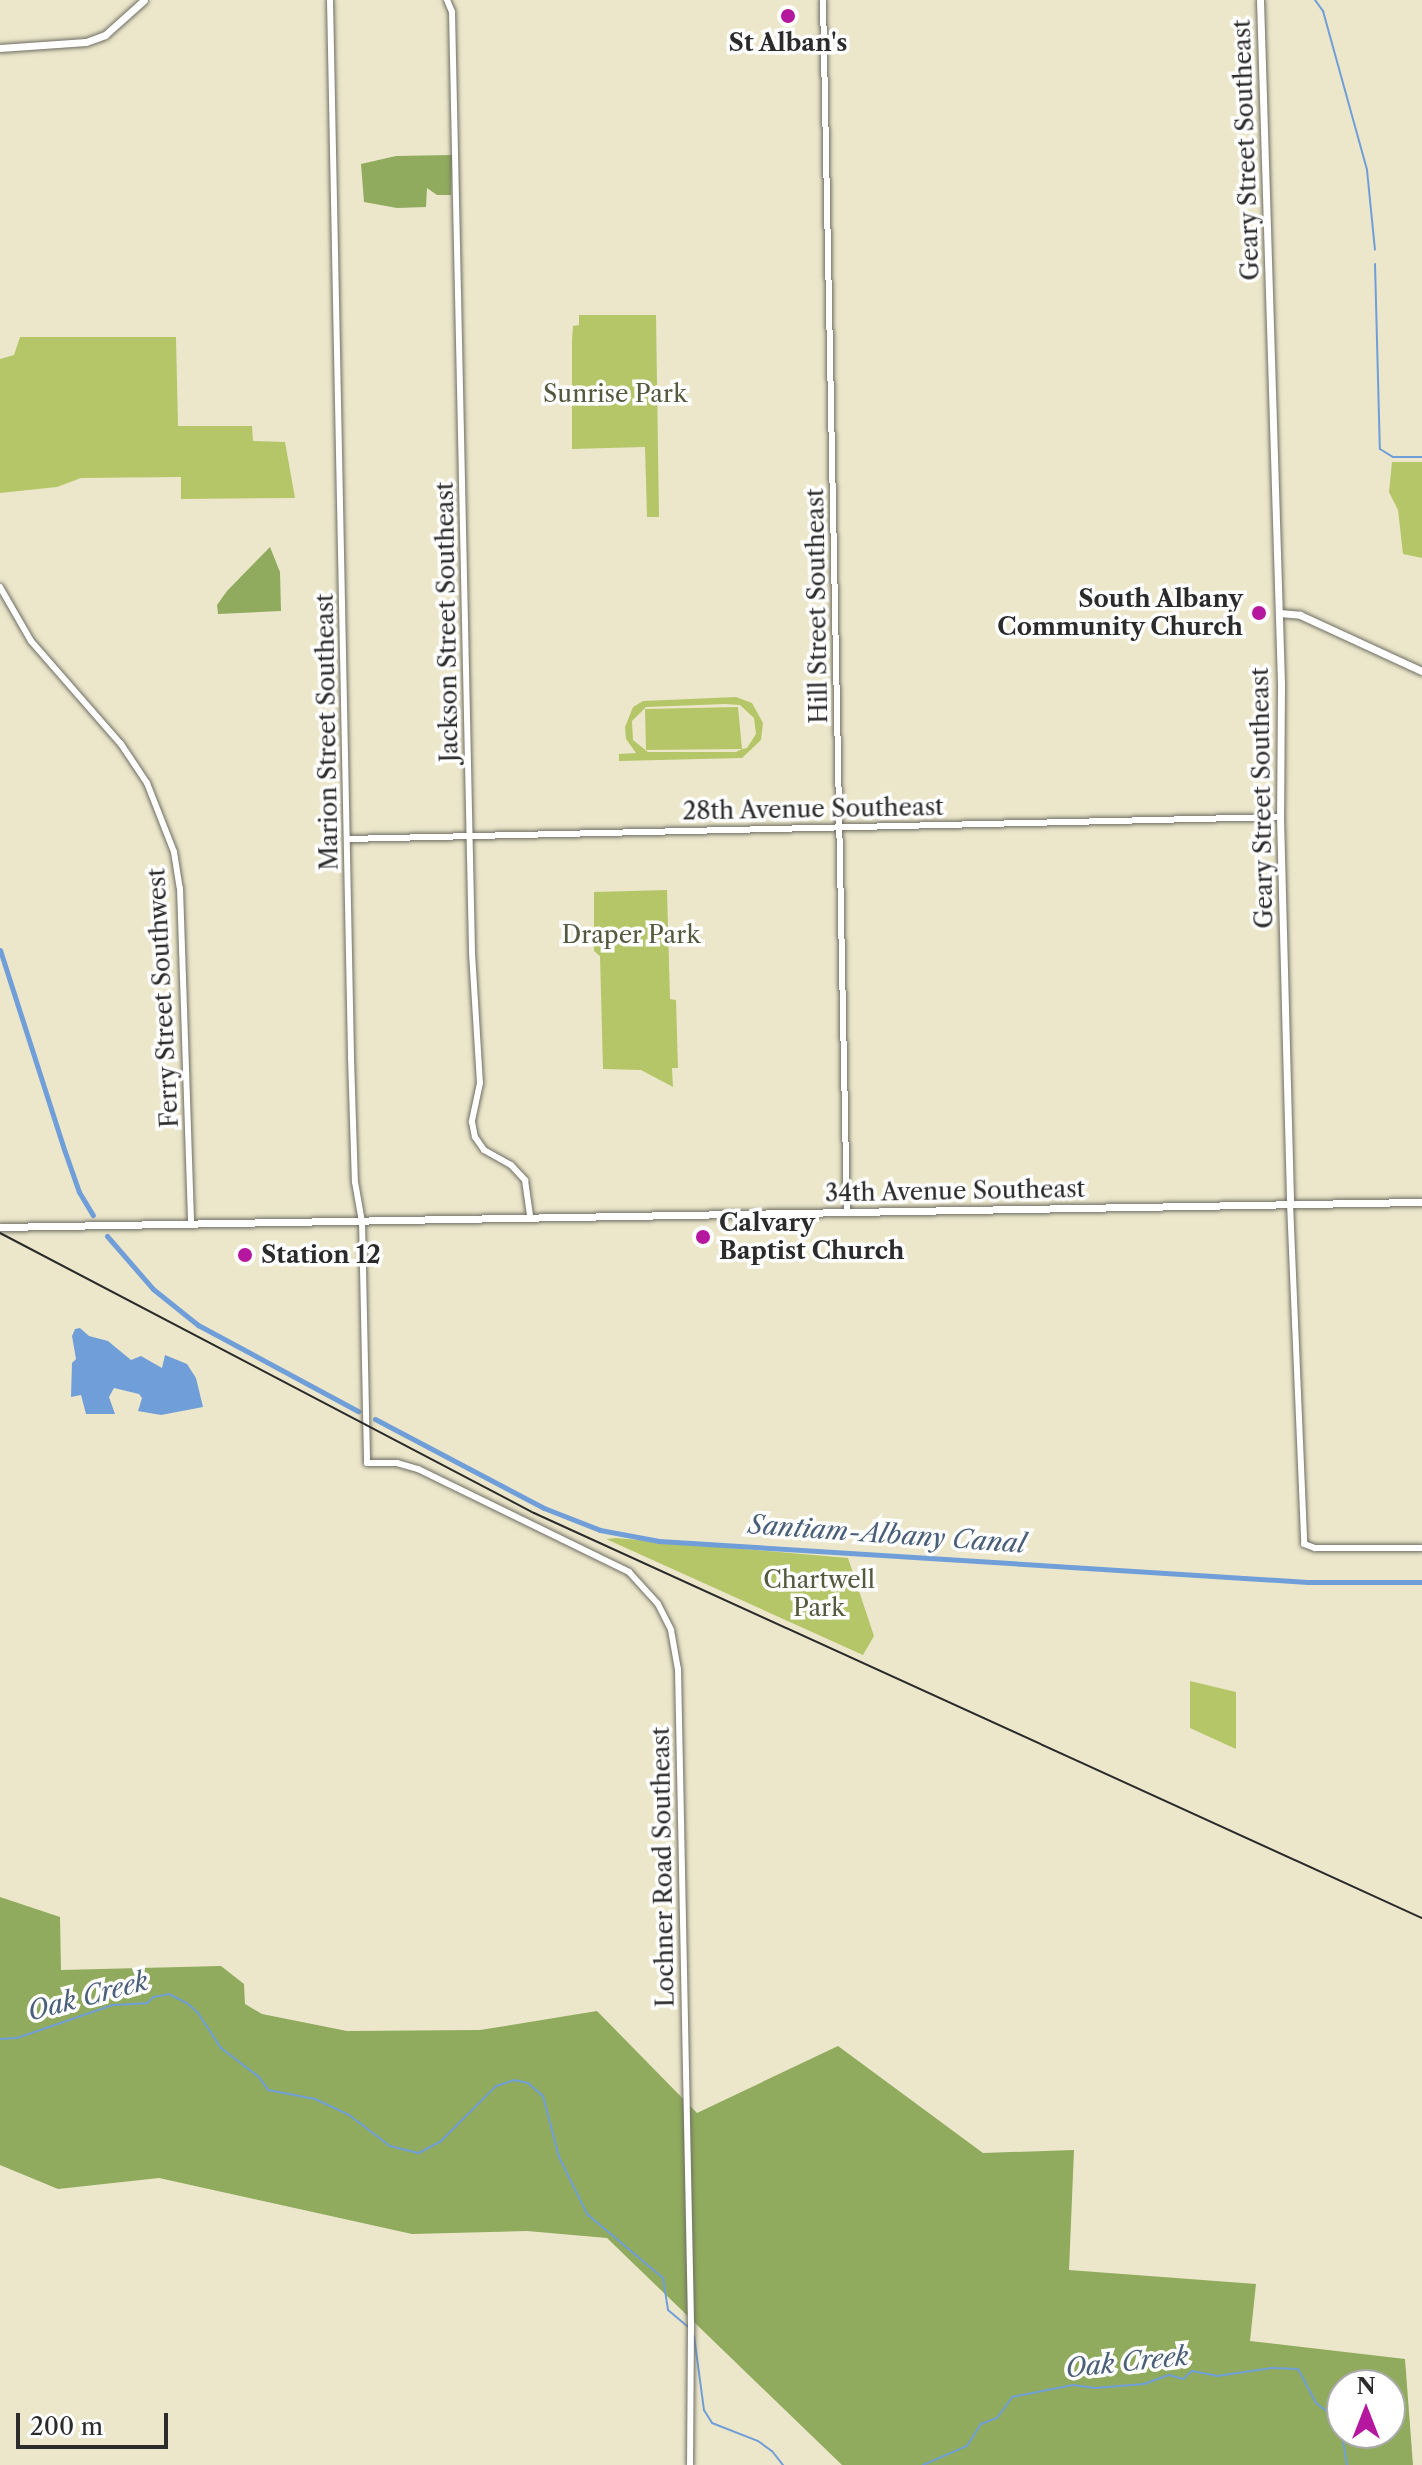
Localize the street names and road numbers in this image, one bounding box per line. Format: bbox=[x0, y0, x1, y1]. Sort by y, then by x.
street label: Geary Street Southeast bbox=[1227, 19, 1265, 281]
street label: Jackson Street Southeast bbox=[430, 481, 464, 763]
street label: Hill Street Southeast bbox=[801, 488, 833, 724]
street label: Marion Street Southeast bbox=[310, 593, 344, 871]
street label: Geary Street Southeast bbox=[1245, 667, 1279, 929]
street label: 28th Avenue Southeast bbox=[682, 792, 944, 826]
street label: Ferry Street Southwest bbox=[142, 867, 184, 1129]
street label: 34th Avenue Southeast bbox=[824, 1174, 1086, 1208]
street label: Lochner Road Southeast bbox=[646, 1726, 680, 2008]

